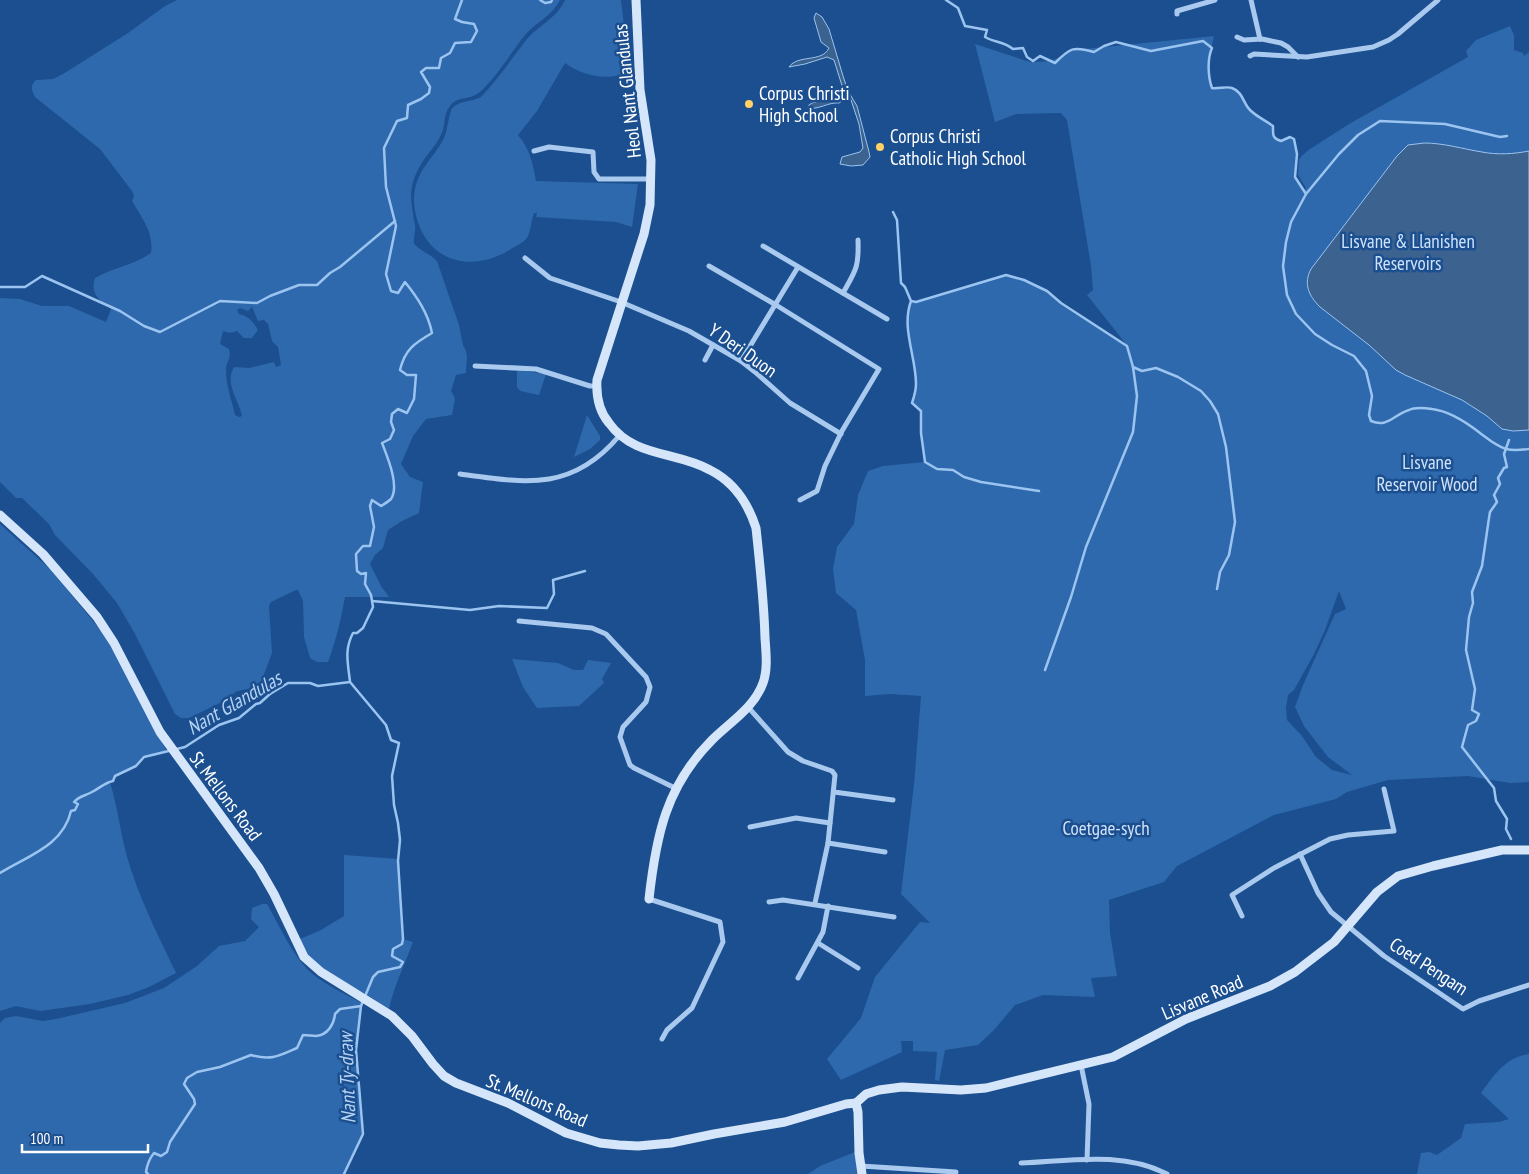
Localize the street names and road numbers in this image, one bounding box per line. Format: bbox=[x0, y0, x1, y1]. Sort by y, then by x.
street label: Heol Nant Glandulas bbox=[608, 23, 646, 159]
street label: Y Deri Duon bbox=[704, 318, 782, 382]
street label: St Mellons Road bbox=[185, 747, 267, 845]
street label: Coed Pengam bbox=[1385, 932, 1473, 1000]
street label: Lisvane Road bbox=[1158, 969, 1246, 1025]
street label: St. Mellons Road bbox=[483, 1068, 591, 1132]

